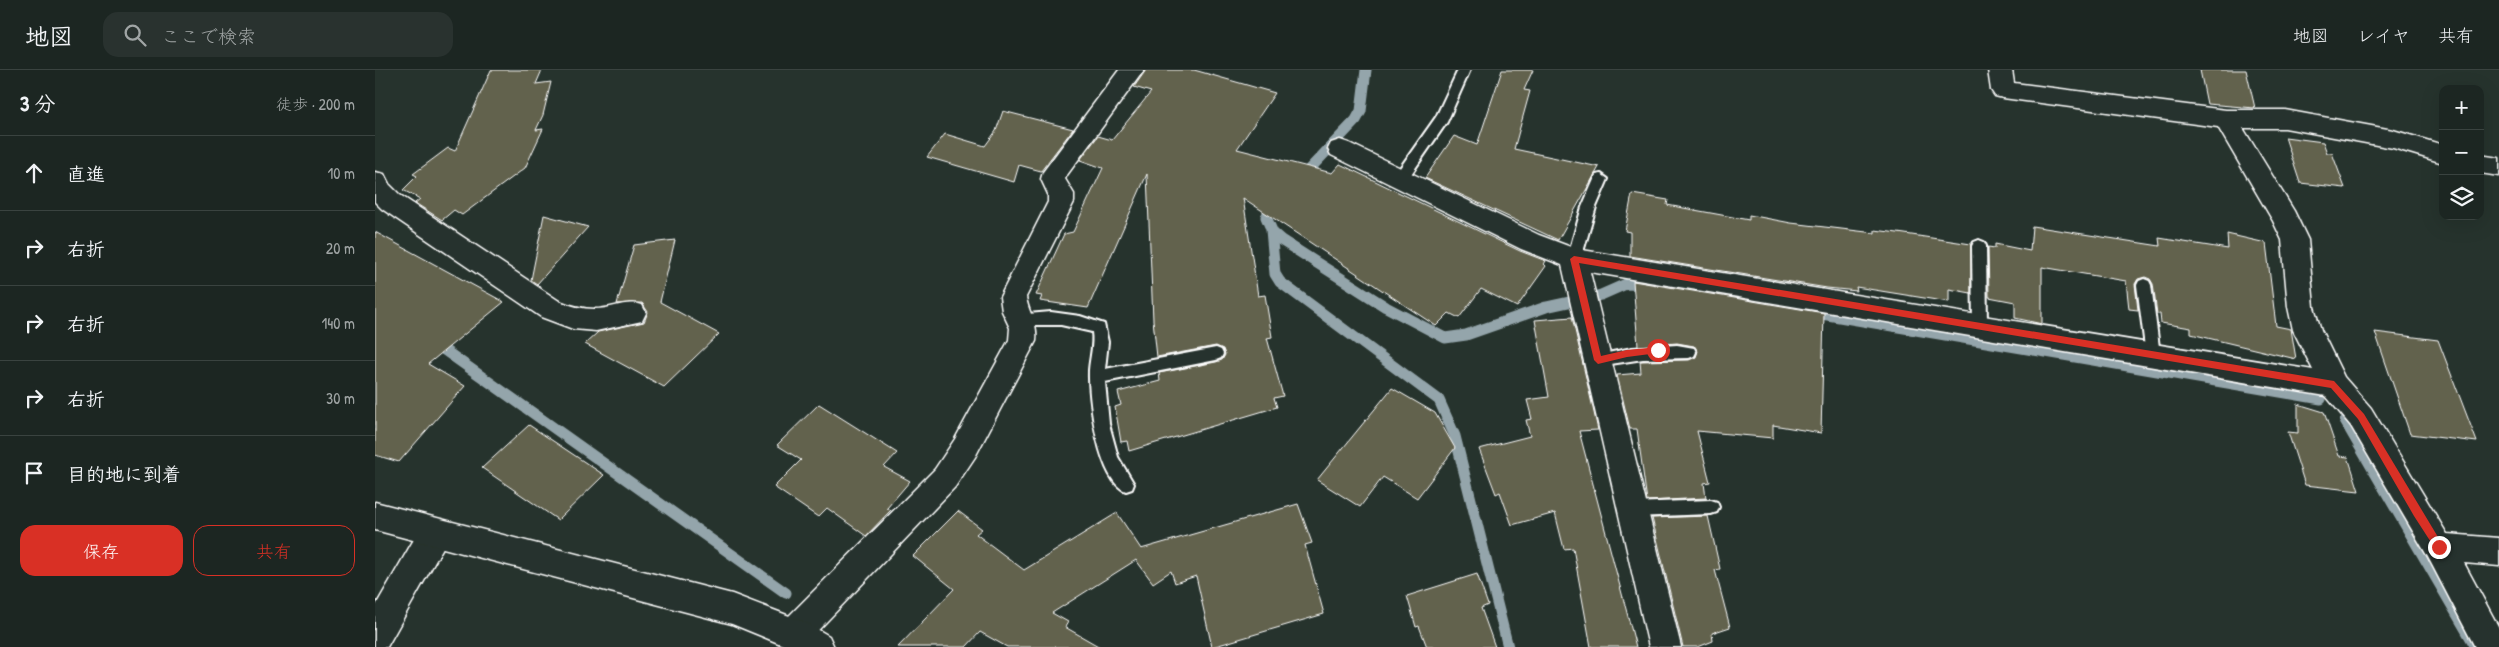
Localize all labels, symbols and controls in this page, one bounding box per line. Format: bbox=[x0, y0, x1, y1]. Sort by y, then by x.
search box bbox=[103, 12, 453, 57]
text: 地図 bbox=[25, 20, 73, 52]
icon: search bbox=[121, 21, 149, 49]
text: ここで検索 bbox=[161, 23, 256, 49]
text: 地図 bbox=[2293, 23, 2329, 48]
text: レイヤ bbox=[2357, 23, 2410, 48]
text: 共有 bbox=[2438, 23, 2474, 48]
map controls bbox=[2439, 85, 2484, 220]
button: + bbox=[2439, 85, 2484, 130]
text: 3 分 bbox=[20, 89, 55, 118]
text: 徒歩 · 200 m bbox=[276, 93, 355, 115]
button: − bbox=[2439, 130, 2484, 175]
icon: ahead bbox=[20, 159, 48, 187]
text: 直進 bbox=[67, 161, 105, 187]
text: 10 m bbox=[327, 162, 355, 184]
button: layers bbox=[2439, 175, 2484, 220]
icon: right bbox=[20, 234, 48, 262]
text: 右折 bbox=[67, 236, 105, 262]
text: 20 m bbox=[326, 237, 355, 259]
icon: right bbox=[20, 309, 48, 337]
text: 右折 bbox=[67, 311, 105, 337]
text: 140 m bbox=[321, 312, 355, 334]
route start bbox=[1647, 339, 1670, 362]
icon: right bbox=[20, 384, 48, 412]
text: 右折 bbox=[67, 386, 105, 412]
text: 30 m bbox=[326, 387, 355, 409]
icon: arrive bbox=[20, 459, 48, 487]
text: 目的地に到着 bbox=[67, 461, 181, 487]
button: 保存 bbox=[20, 525, 183, 576]
button: 共有 bbox=[193, 525, 355, 576]
route end bbox=[2428, 536, 2451, 559]

